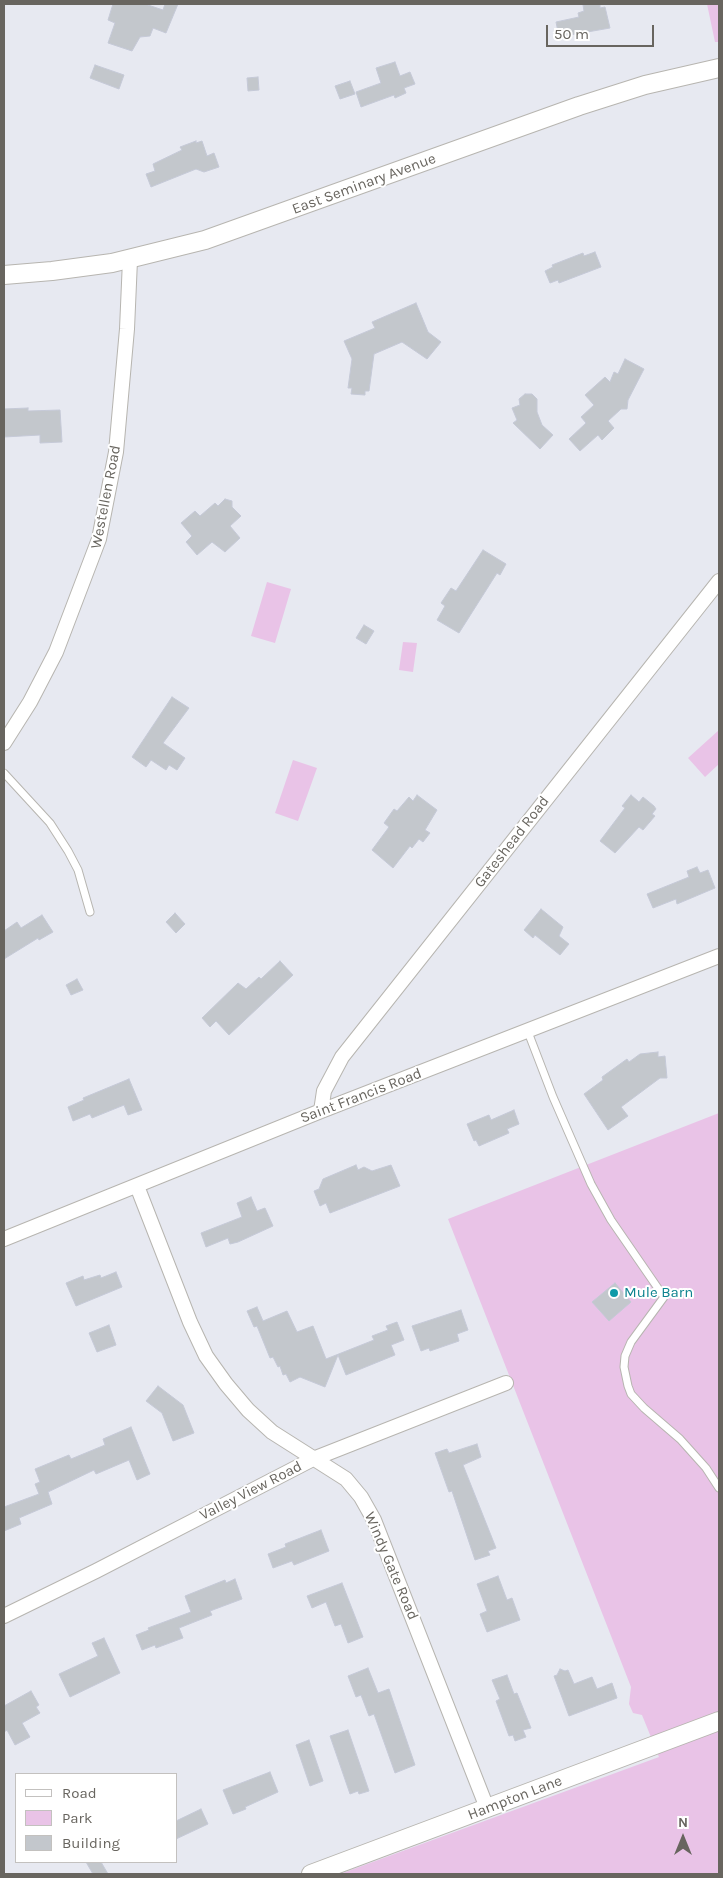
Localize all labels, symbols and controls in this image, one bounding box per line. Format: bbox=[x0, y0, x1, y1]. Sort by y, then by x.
scale bar bbox=[548, 15, 656, 47]
text: 50 m bbox=[554, 25, 589, 43]
street label: East Seminary Avenue bbox=[290, 150, 438, 218]
street label: Westellen Road bbox=[87, 444, 125, 550]
street label: Gateshead Road bbox=[471, 793, 553, 891]
street label: Saint Francis Road bbox=[298, 1065, 424, 1127]
place label: Mule Barn bbox=[624, 1284, 693, 1302]
marker: Mule Barn bbox=[608, 1287, 620, 1299]
street label: Valley View Road bbox=[197, 1457, 305, 1525]
street label: Windy Gate Road bbox=[360, 1509, 422, 1623]
street label: Hampton Lane bbox=[465, 1772, 565, 1824]
legend bbox=[15, 1773, 178, 1863]
text: Road bbox=[62, 1784, 97, 1802]
text: Park bbox=[62, 1809, 92, 1827]
north arrow bbox=[658, 1813, 708, 1863]
text: N bbox=[678, 1814, 688, 1831]
text: Building bbox=[62, 1834, 120, 1852]

